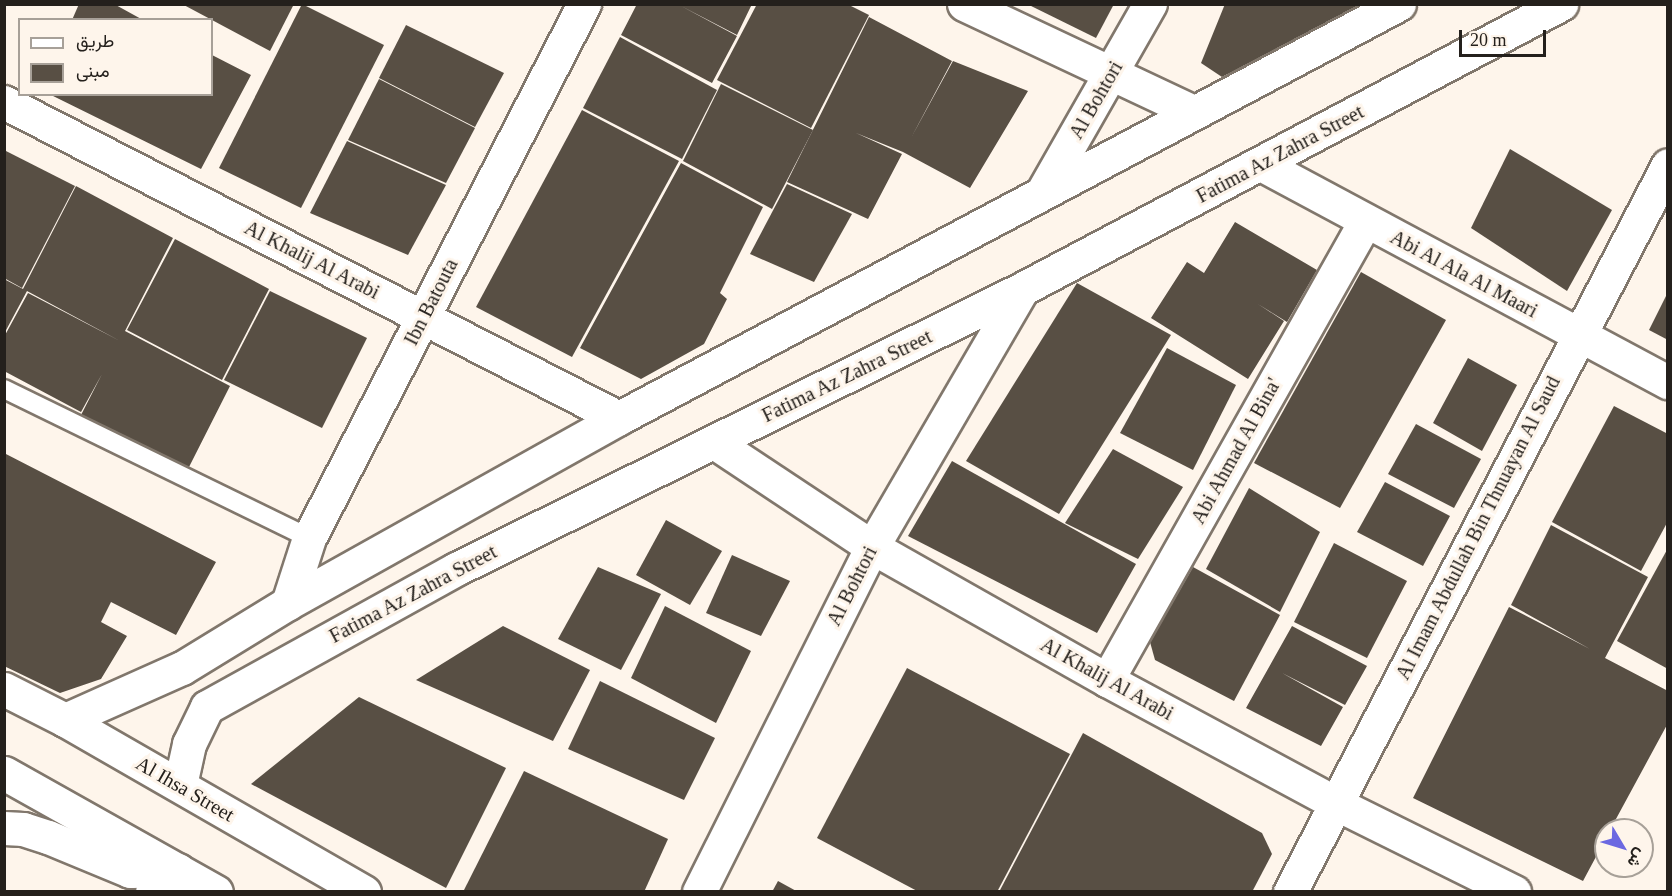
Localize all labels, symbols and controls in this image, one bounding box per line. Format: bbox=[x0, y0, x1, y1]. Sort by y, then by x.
legend bbox=[18, 18, 213, 96]
scale bar bbox=[1462, 18, 1549, 56]
text: 20 m bbox=[1470, 30, 1507, 50]
text: طريق bbox=[76, 31, 114, 51]
street label: Al Bohtori bbox=[1064, 57, 1128, 143]
text: مبنى bbox=[76, 61, 110, 81]
street label: Fatima Az Zahra Street bbox=[1192, 99, 1368, 209]
street label: Al Khalij Al Arabi bbox=[239, 215, 385, 305]
street label: Abi Al Ala Al Maari bbox=[1385, 224, 1543, 324]
street label: Ibn Batouta bbox=[399, 255, 463, 349]
street label: Fatima Az Zahra Street bbox=[758, 324, 936, 428]
street label: Al Imam Abdullah Bin Thnuayan Al Saud bbox=[1390, 371, 1566, 685]
street label: Abi Ahmad Al Bina' bbox=[1185, 373, 1287, 529]
street label: Fatima Az Zahra Street bbox=[325, 539, 501, 649]
street label: Al Bohtori bbox=[822, 542, 882, 630]
street label: Al Khalij Al Arabi bbox=[1035, 632, 1179, 726]
street label: Al Ihsa Street bbox=[131, 751, 239, 827]
north arrow bbox=[1594, 818, 1654, 878]
text: ش bbox=[1624, 845, 1650, 871]

